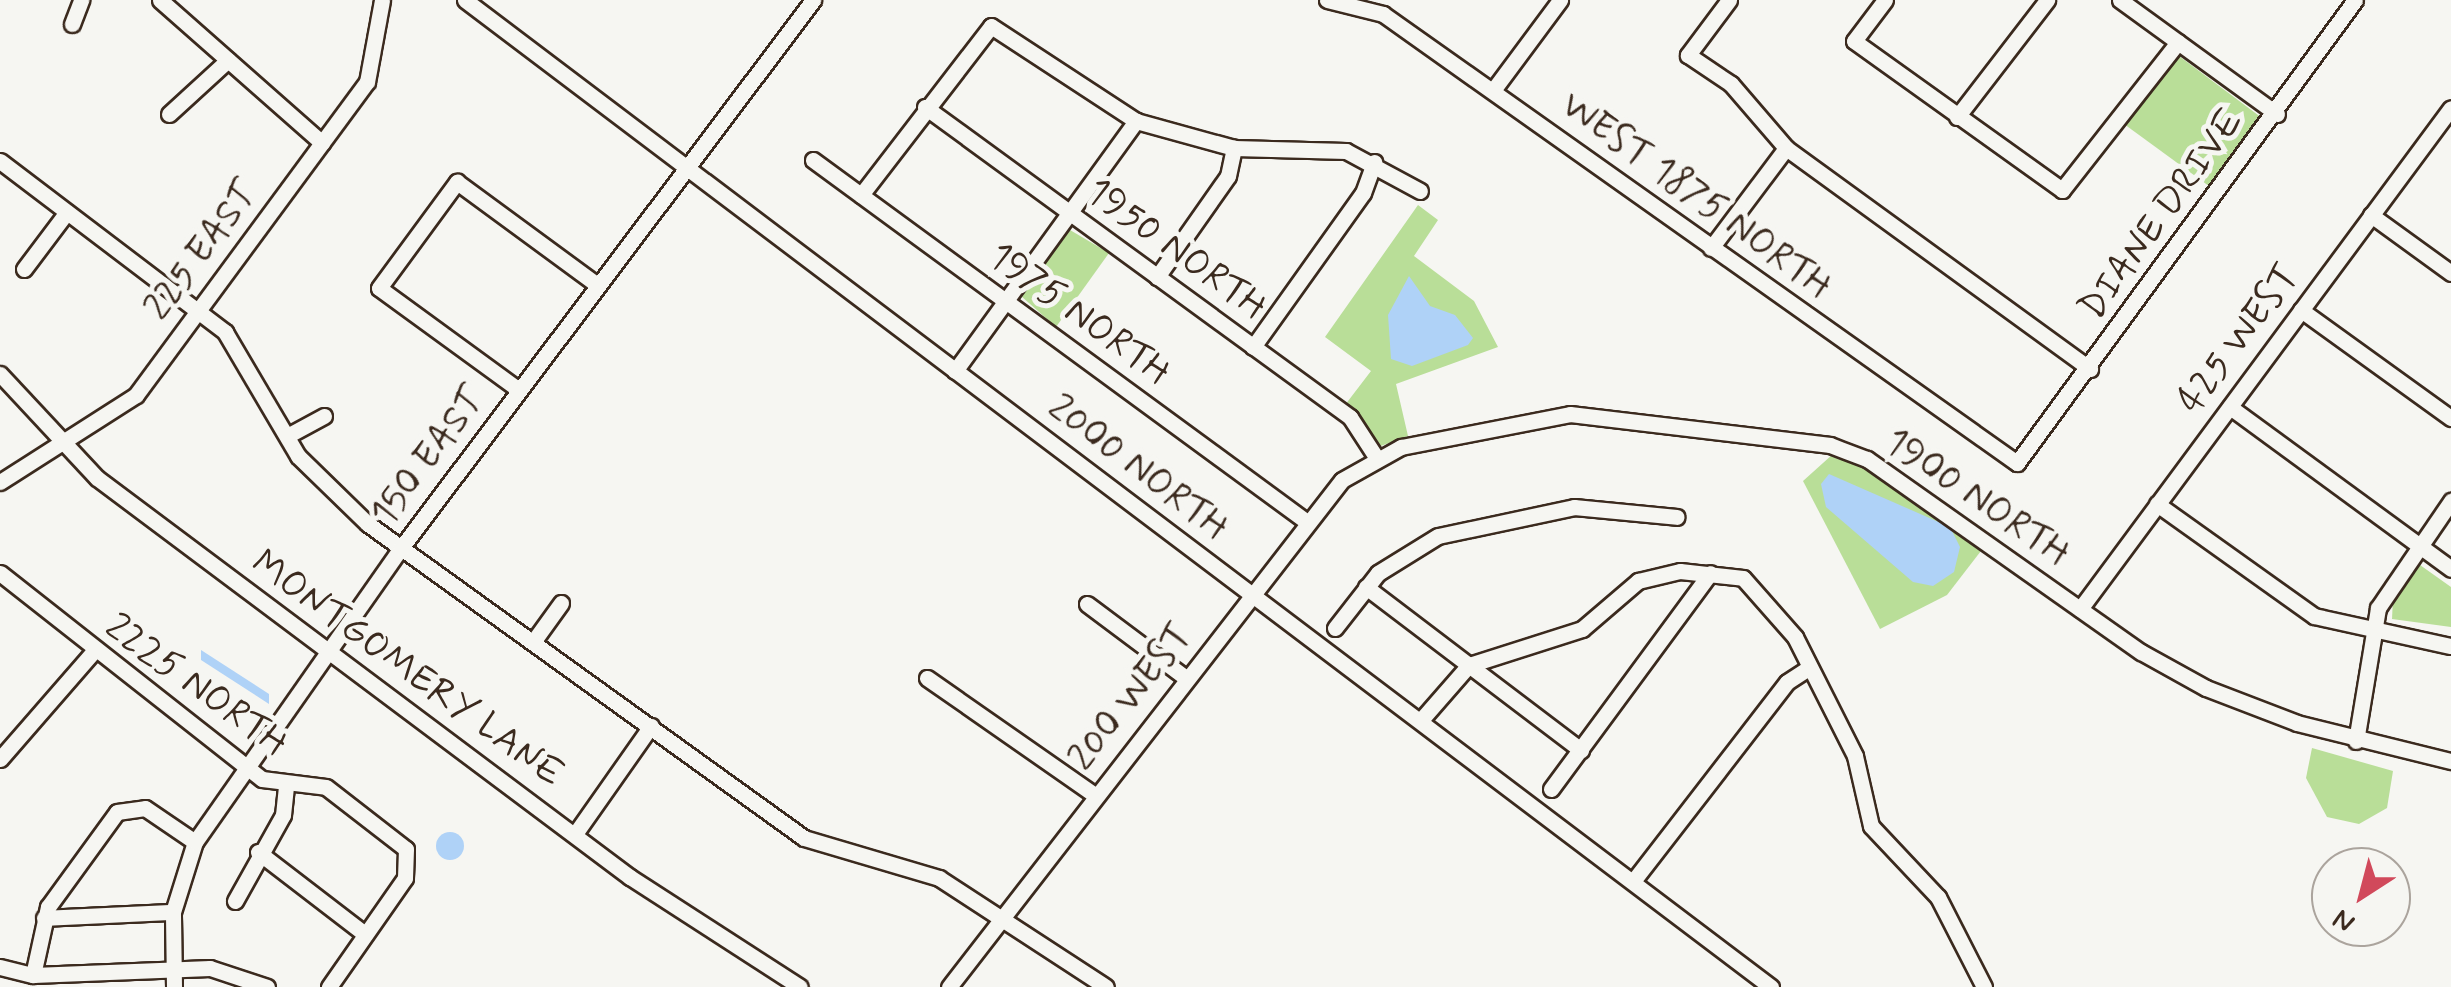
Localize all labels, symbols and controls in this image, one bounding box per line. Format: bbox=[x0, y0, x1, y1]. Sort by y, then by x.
street label: WEST 1875 NORTH bbox=[1552, 82, 1840, 310]
street label: DIANE DRIVE bbox=[2070, 100, 2254, 330]
street label: 1950 NORTH bbox=[1077, 169, 1275, 331]
street label: 225 EAST bbox=[135, 173, 269, 329]
street label: 1975 NORTH bbox=[979, 234, 1179, 396]
street label: 425 WEST bbox=[2168, 255, 2310, 423]
street label: 150 EAST bbox=[362, 378, 496, 536]
street label: 2000 NORTH bbox=[1039, 385, 1237, 551]
street label: 1900 NORTH bbox=[1876, 419, 2078, 577]
street label: MONTGOMERY LANE bbox=[241, 539, 573, 799]
street label: 2225 NORTH bbox=[96, 605, 296, 767]
street label: 200 WEST bbox=[1059, 614, 1203, 780]
north arrow bbox=[2311, 847, 2411, 947]
text: N bbox=[2326, 900, 2363, 941]

